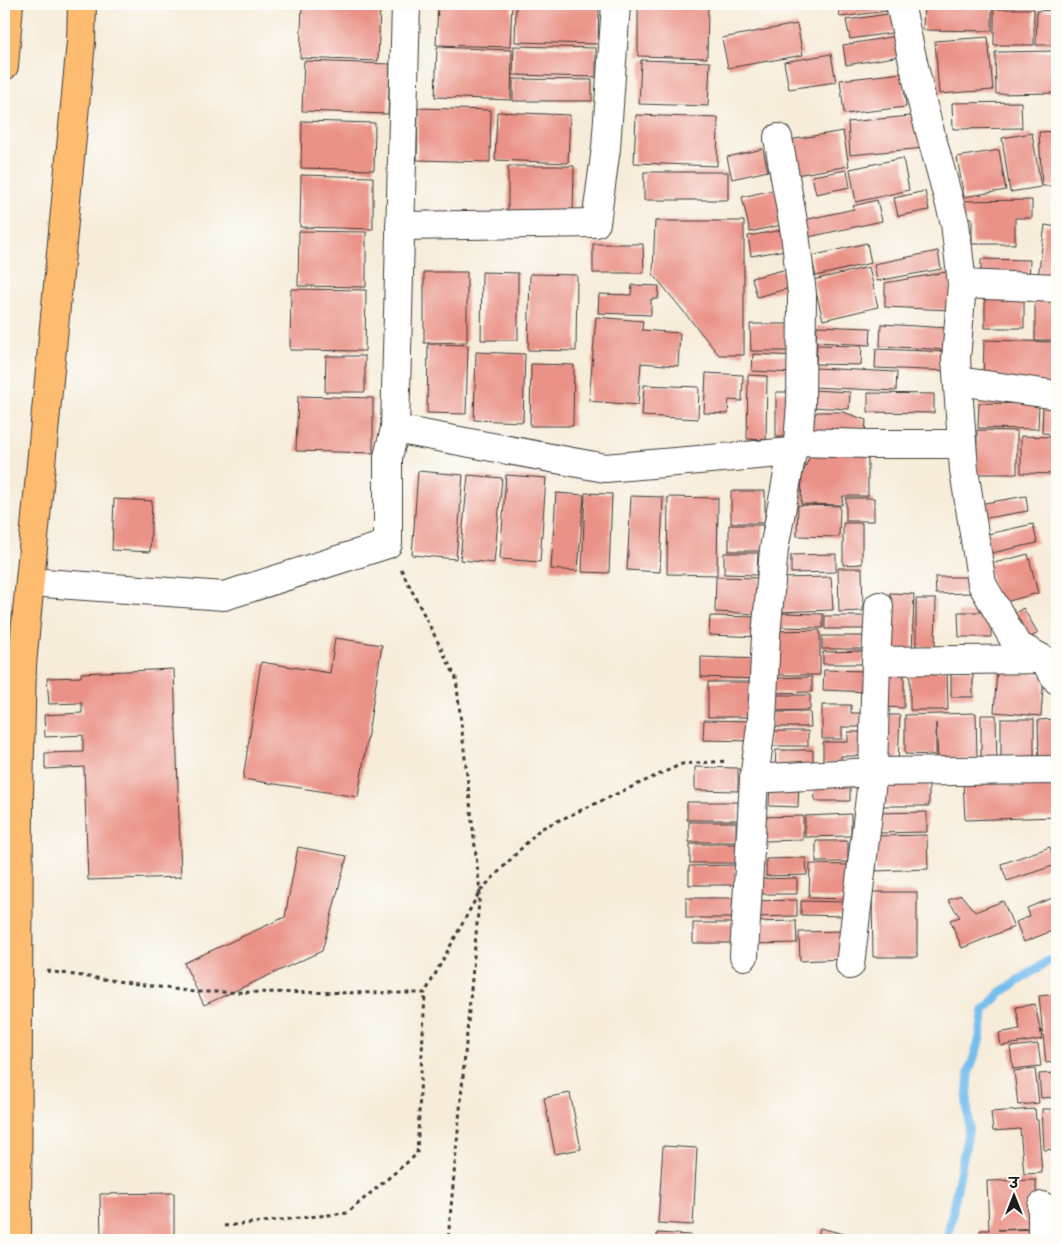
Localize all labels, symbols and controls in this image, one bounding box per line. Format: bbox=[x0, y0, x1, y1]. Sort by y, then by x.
north arrow bbox=[988, 1172, 1038, 1222]
text: उ bbox=[1007, 1174, 1020, 1194]

